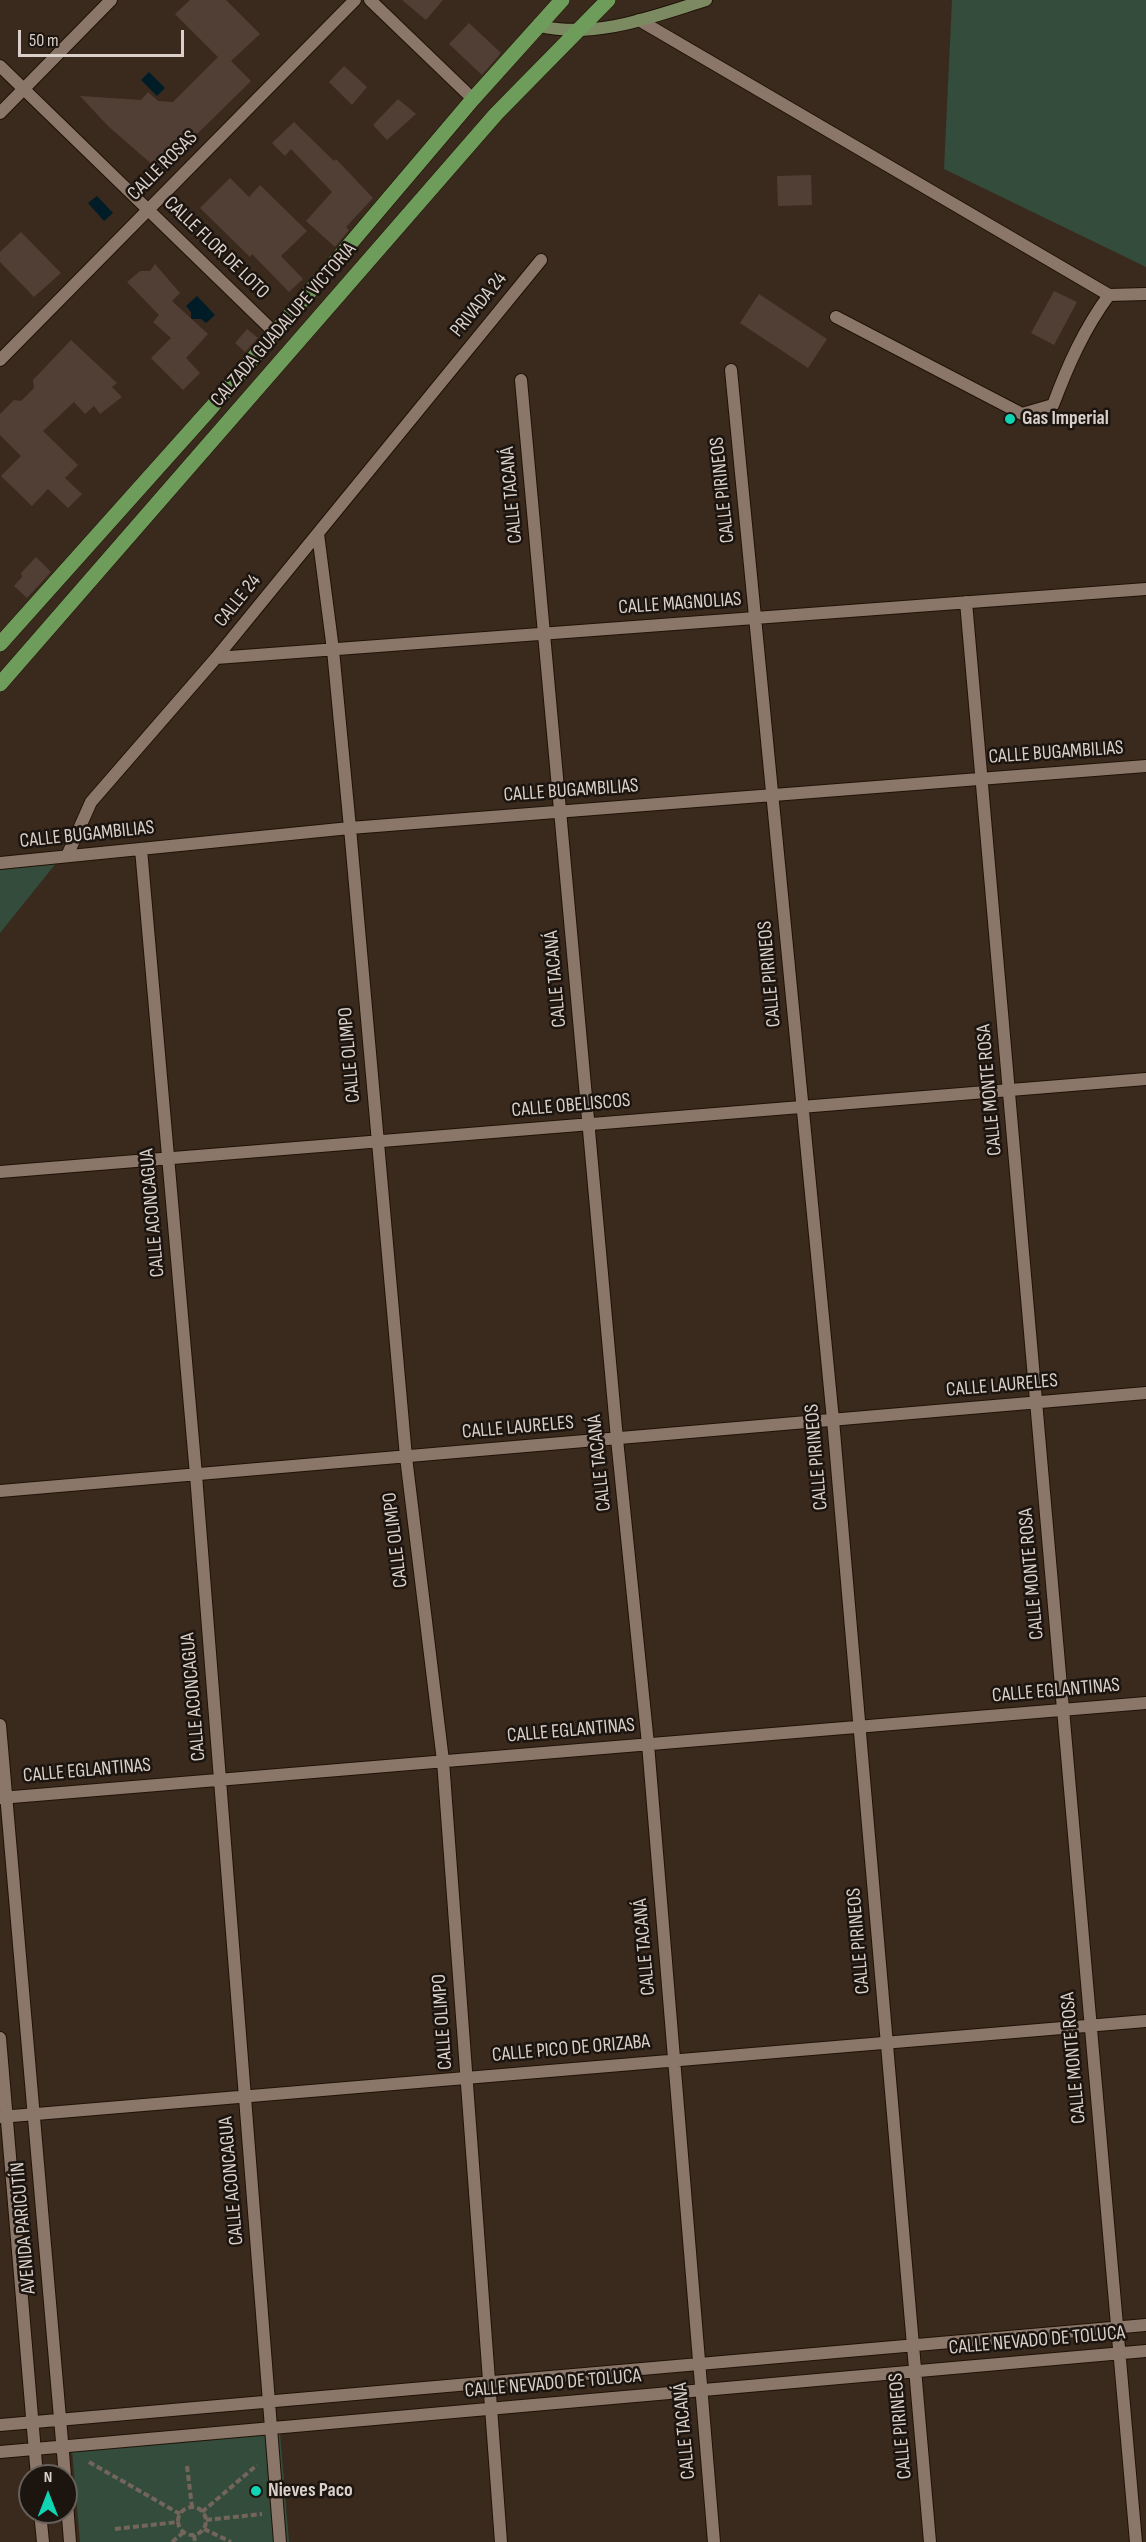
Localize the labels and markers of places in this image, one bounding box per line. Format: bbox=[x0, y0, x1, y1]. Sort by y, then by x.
place label: Gas Imperial bbox=[1022, 407, 1109, 431]
marker: Gas Imperial bbox=[1003, 412, 1017, 426]
place label: Nieves Paco bbox=[268, 2479, 353, 2503]
marker: Nieves Paco bbox=[249, 2484, 263, 2498]

